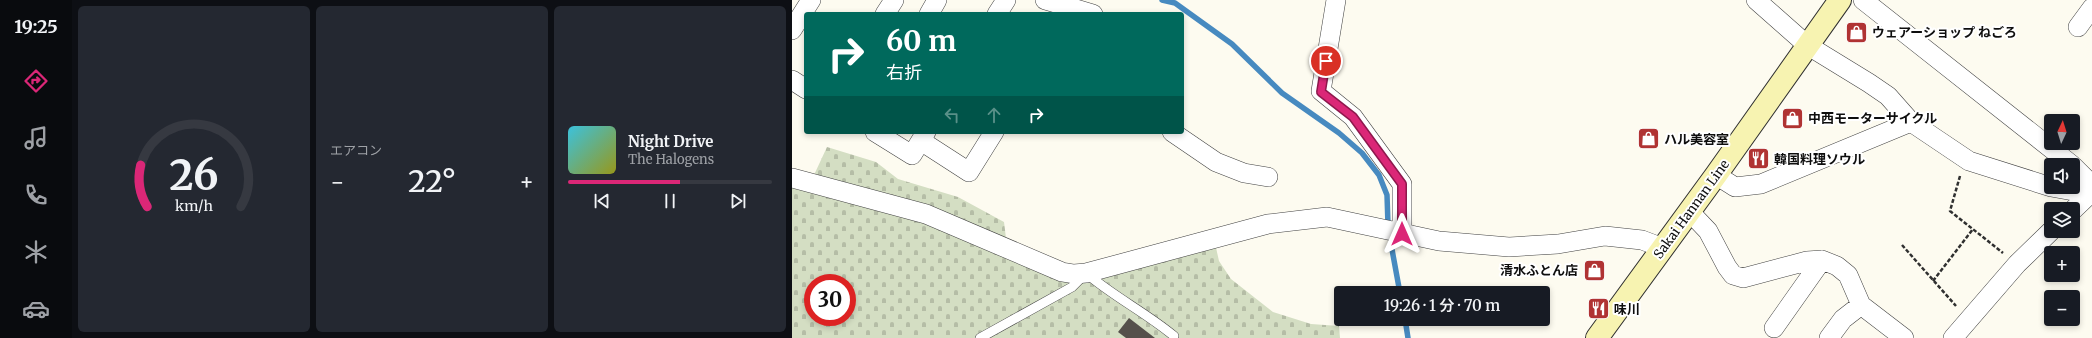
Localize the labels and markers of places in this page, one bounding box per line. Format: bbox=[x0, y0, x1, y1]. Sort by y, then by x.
shop icon: ウェアーショップ ねごろ bbox=[1844, 19, 1870, 45]
place label: ウェアーショップ ねごろ bbox=[1872, 24, 2017, 41]
pin bbox=[1309, 44, 1343, 78]
shop icon: 中西モーターサイクル bbox=[1780, 105, 1806, 131]
place label: 中西モーターサイクル bbox=[1808, 110, 1937, 127]
shop icon: ハル美容室 bbox=[1636, 126, 1662, 152]
place label: ハル美容室 bbox=[1664, 131, 1729, 148]
restaurant icon: 韓国料理ソウル bbox=[1745, 146, 1771, 172]
place label: 韓国料理ソウル bbox=[1774, 151, 1865, 168]
shop icon: 清水ふとん店 bbox=[1581, 257, 1607, 283]
place label: 清水ふとん店 bbox=[1500, 262, 1578, 279]
restaurant icon: 味川 bbox=[1586, 296, 1612, 322]
place label: 味川 bbox=[1614, 301, 1640, 318]

